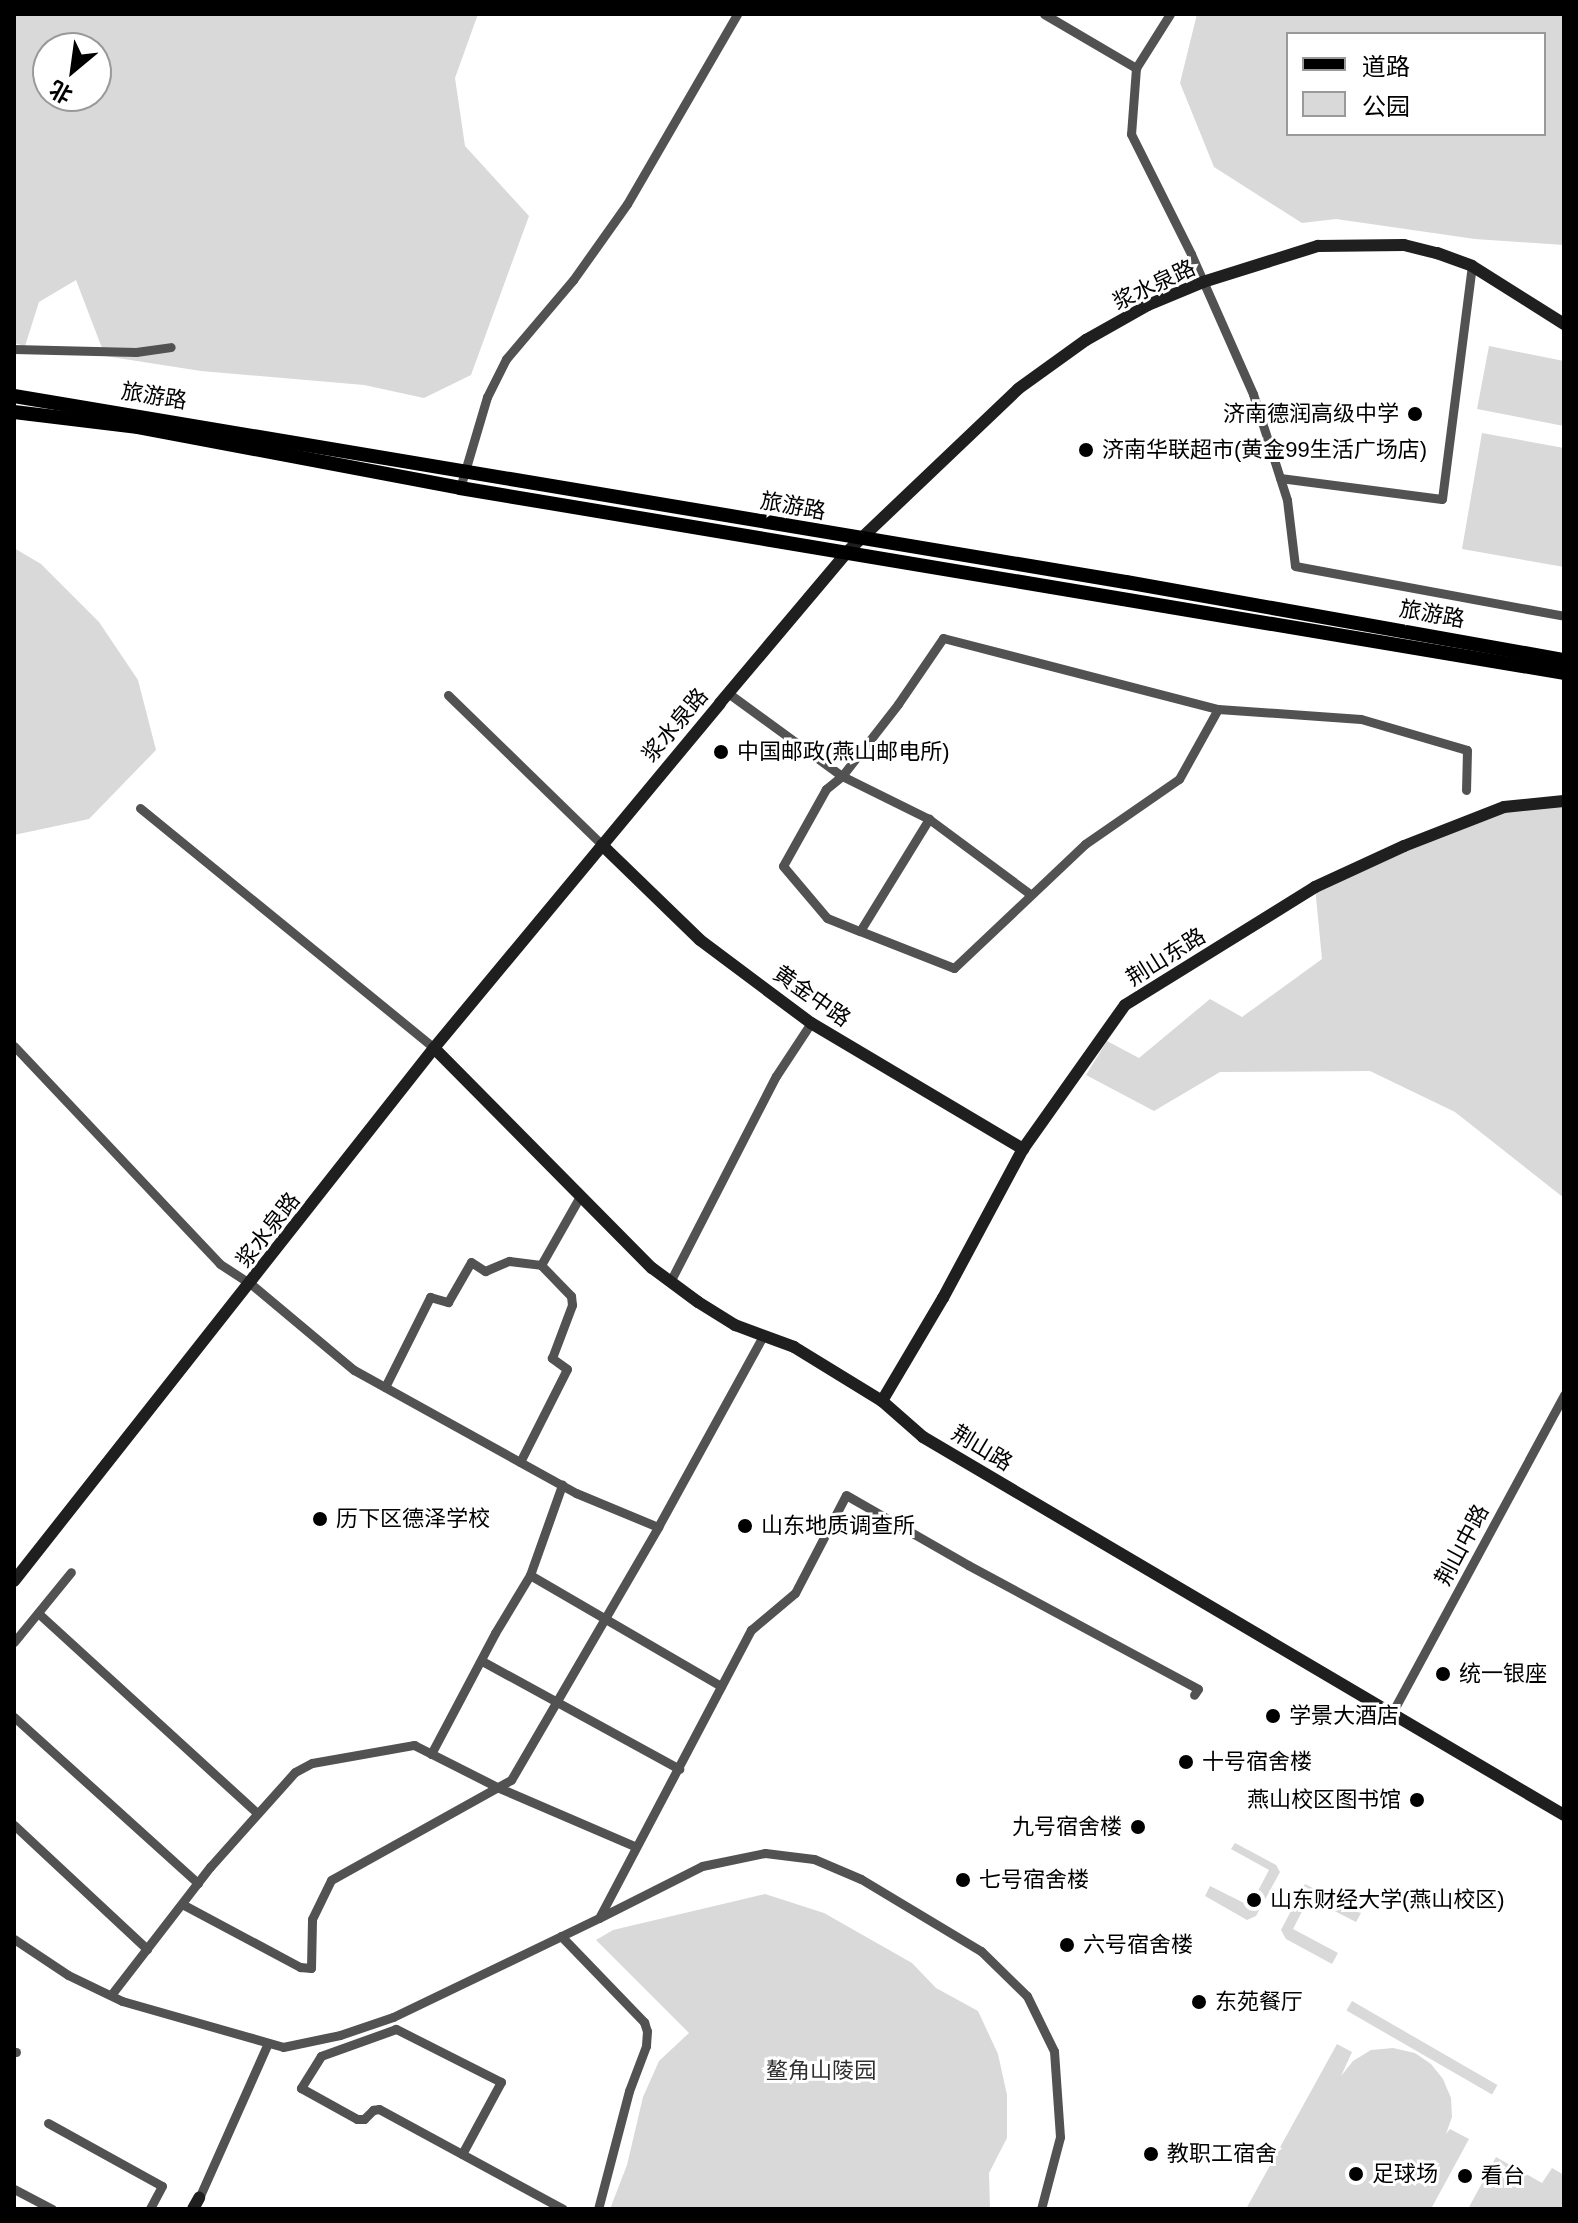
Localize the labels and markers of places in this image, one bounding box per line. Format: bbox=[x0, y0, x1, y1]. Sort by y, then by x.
place label: 济南德润高级中学 bbox=[1223, 401, 1399, 427]
marker: 济南德润高级中学 bbox=[1406, 405, 1424, 423]
place label: 济南华联超市(黄金99生活广场店) bbox=[1102, 437, 1427, 463]
marker: 济南华联超市(黄金99生活广场店) bbox=[1077, 441, 1095, 459]
place label: 中国邮政(燕山邮电所) bbox=[737, 739, 950, 765]
marker: 中国邮政(燕山邮电所) bbox=[712, 743, 730, 761]
place label: 历下区德泽学校 bbox=[336, 1506, 490, 1532]
marker: 历下区德泽学校 bbox=[311, 1510, 329, 1528]
place label: 山东地质调查所 bbox=[761, 1513, 915, 1539]
marker: 山东地质调查所 bbox=[736, 1517, 754, 1535]
place label: 统一银座 bbox=[1459, 1661, 1547, 1687]
marker: 统一银座 bbox=[1434, 1665, 1452, 1683]
place label: 学景大酒店 bbox=[1289, 1703, 1399, 1729]
marker: 学景大酒店 bbox=[1264, 1707, 1282, 1725]
place label: 十号宿舍楼 bbox=[1202, 1749, 1312, 1775]
marker: 十号宿舍楼 bbox=[1177, 1753, 1195, 1771]
place label: 燕山校区图书馆 bbox=[1247, 1787, 1401, 1813]
marker: 燕山校区图书馆 bbox=[1408, 1791, 1426, 1809]
place label: 九号宿舍楼 bbox=[1012, 1814, 1122, 1840]
marker: 九号宿舍楼 bbox=[1129, 1818, 1147, 1836]
place label: 七号宿舍楼 bbox=[979, 1867, 1089, 1893]
marker: 七号宿舍楼 bbox=[954, 1871, 972, 1889]
place label: 山东财经大学(燕山校区) bbox=[1270, 1887, 1505, 1913]
marker: 山东财经大学(燕山校区) bbox=[1245, 1891, 1263, 1909]
place label: 六号宿舍楼 bbox=[1083, 1932, 1193, 1958]
marker: 六号宿舍楼 bbox=[1058, 1936, 1076, 1954]
place label: 东苑餐厅 bbox=[1215, 1989, 1303, 2015]
marker: 东苑餐厅 bbox=[1190, 1993, 1208, 2011]
place label: 教职工宿舍 bbox=[1167, 2141, 1277, 2167]
marker: 教职工宿舍 bbox=[1142, 2145, 1160, 2163]
place label: 足球场 bbox=[1372, 2161, 1438, 2187]
place label: 看台 bbox=[1481, 2163, 1525, 2189]
marker: 足球场 bbox=[1347, 2165, 1365, 2183]
marker: 看台 bbox=[1456, 2167, 1474, 2185]

